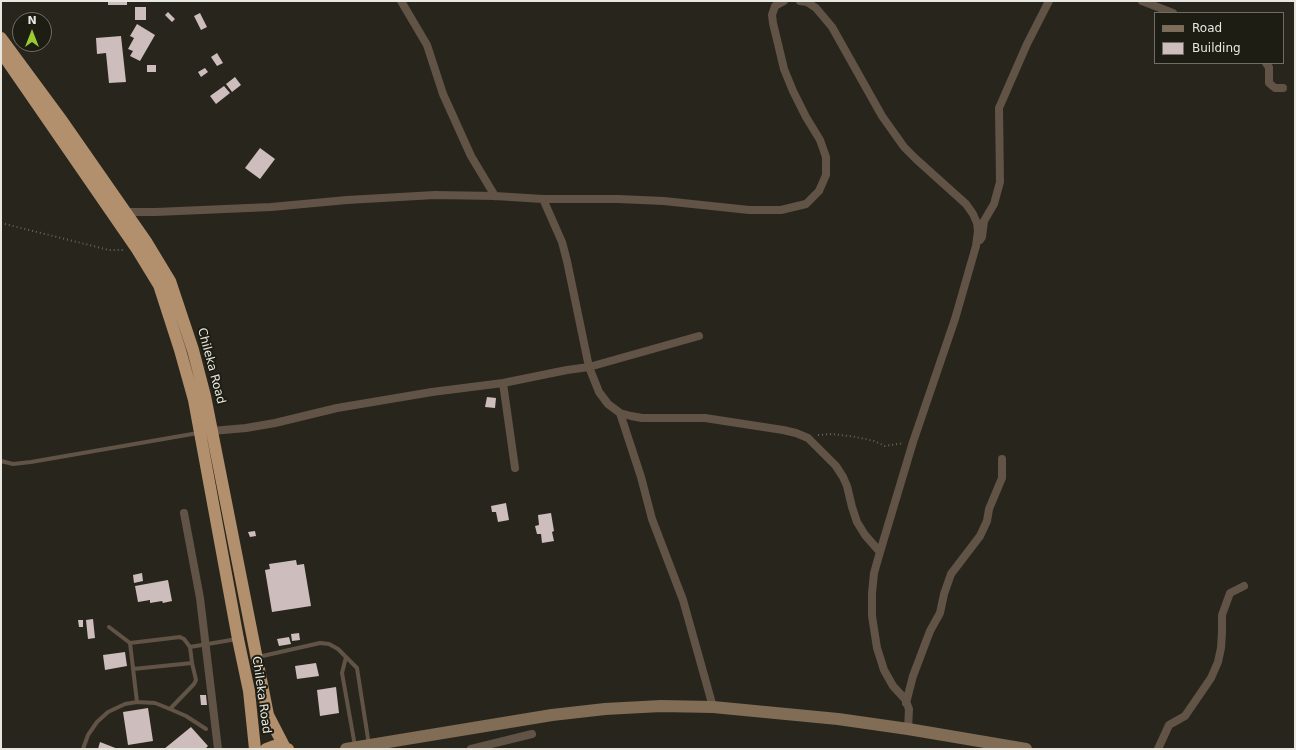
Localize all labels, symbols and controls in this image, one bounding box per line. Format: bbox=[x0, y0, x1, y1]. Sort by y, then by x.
north arrow bbox=[12, 12, 52, 52]
legend bbox=[1154, 12, 1284, 64]
text: N bbox=[27, 14, 37, 27]
text: Road bbox=[1192, 21, 1222, 35]
text: Building bbox=[1192, 41, 1241, 55]
street label: Chileka Road bbox=[194, 326, 228, 406]
street label: Chileka Road bbox=[248, 655, 274, 735]

